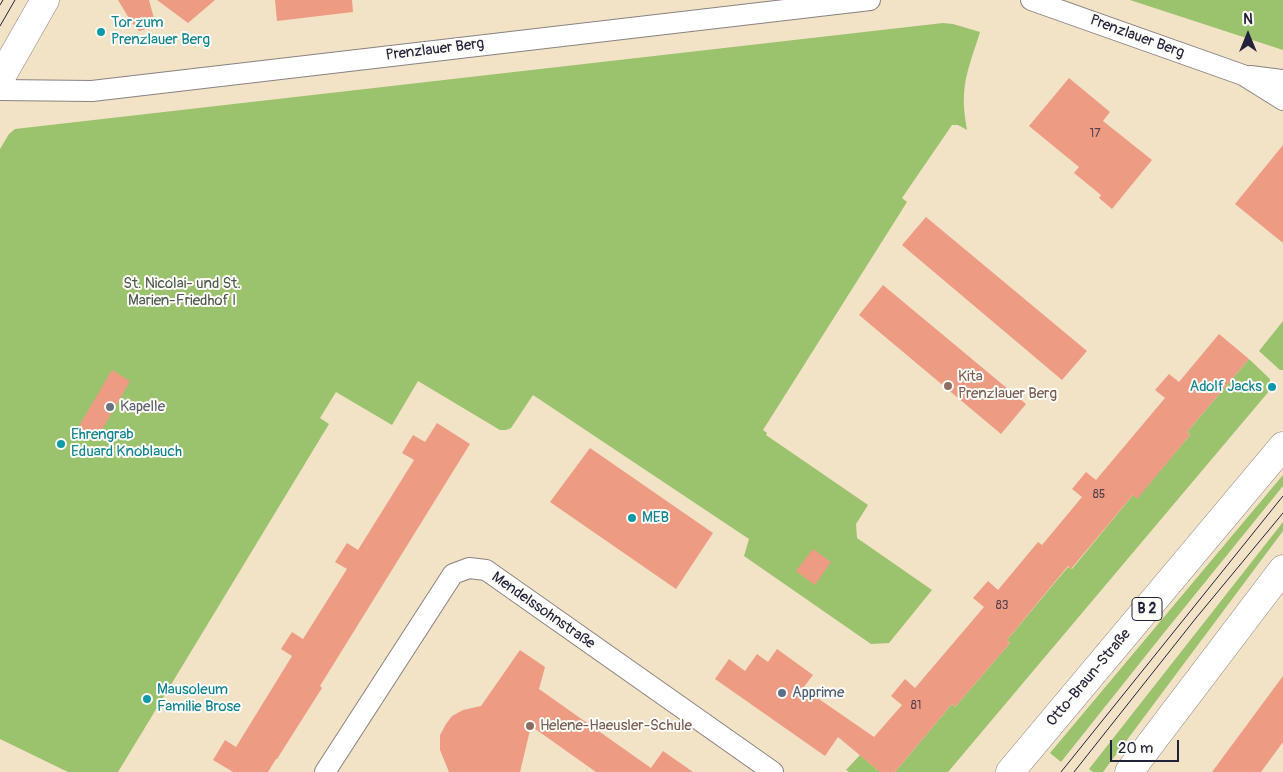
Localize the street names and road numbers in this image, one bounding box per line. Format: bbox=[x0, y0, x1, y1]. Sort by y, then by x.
street label: Prenzlauer Berg bbox=[1087, 12, 1187, 62]
street label: Prenzlauer Berg bbox=[385, 35, 485, 65]
street label: Mendelssohnstraße bbox=[488, 569, 598, 653]
road number: B 2 bbox=[1132, 598, 1162, 620]
street label: Otto-Braun-Straße bbox=[1043, 626, 1135, 730]

